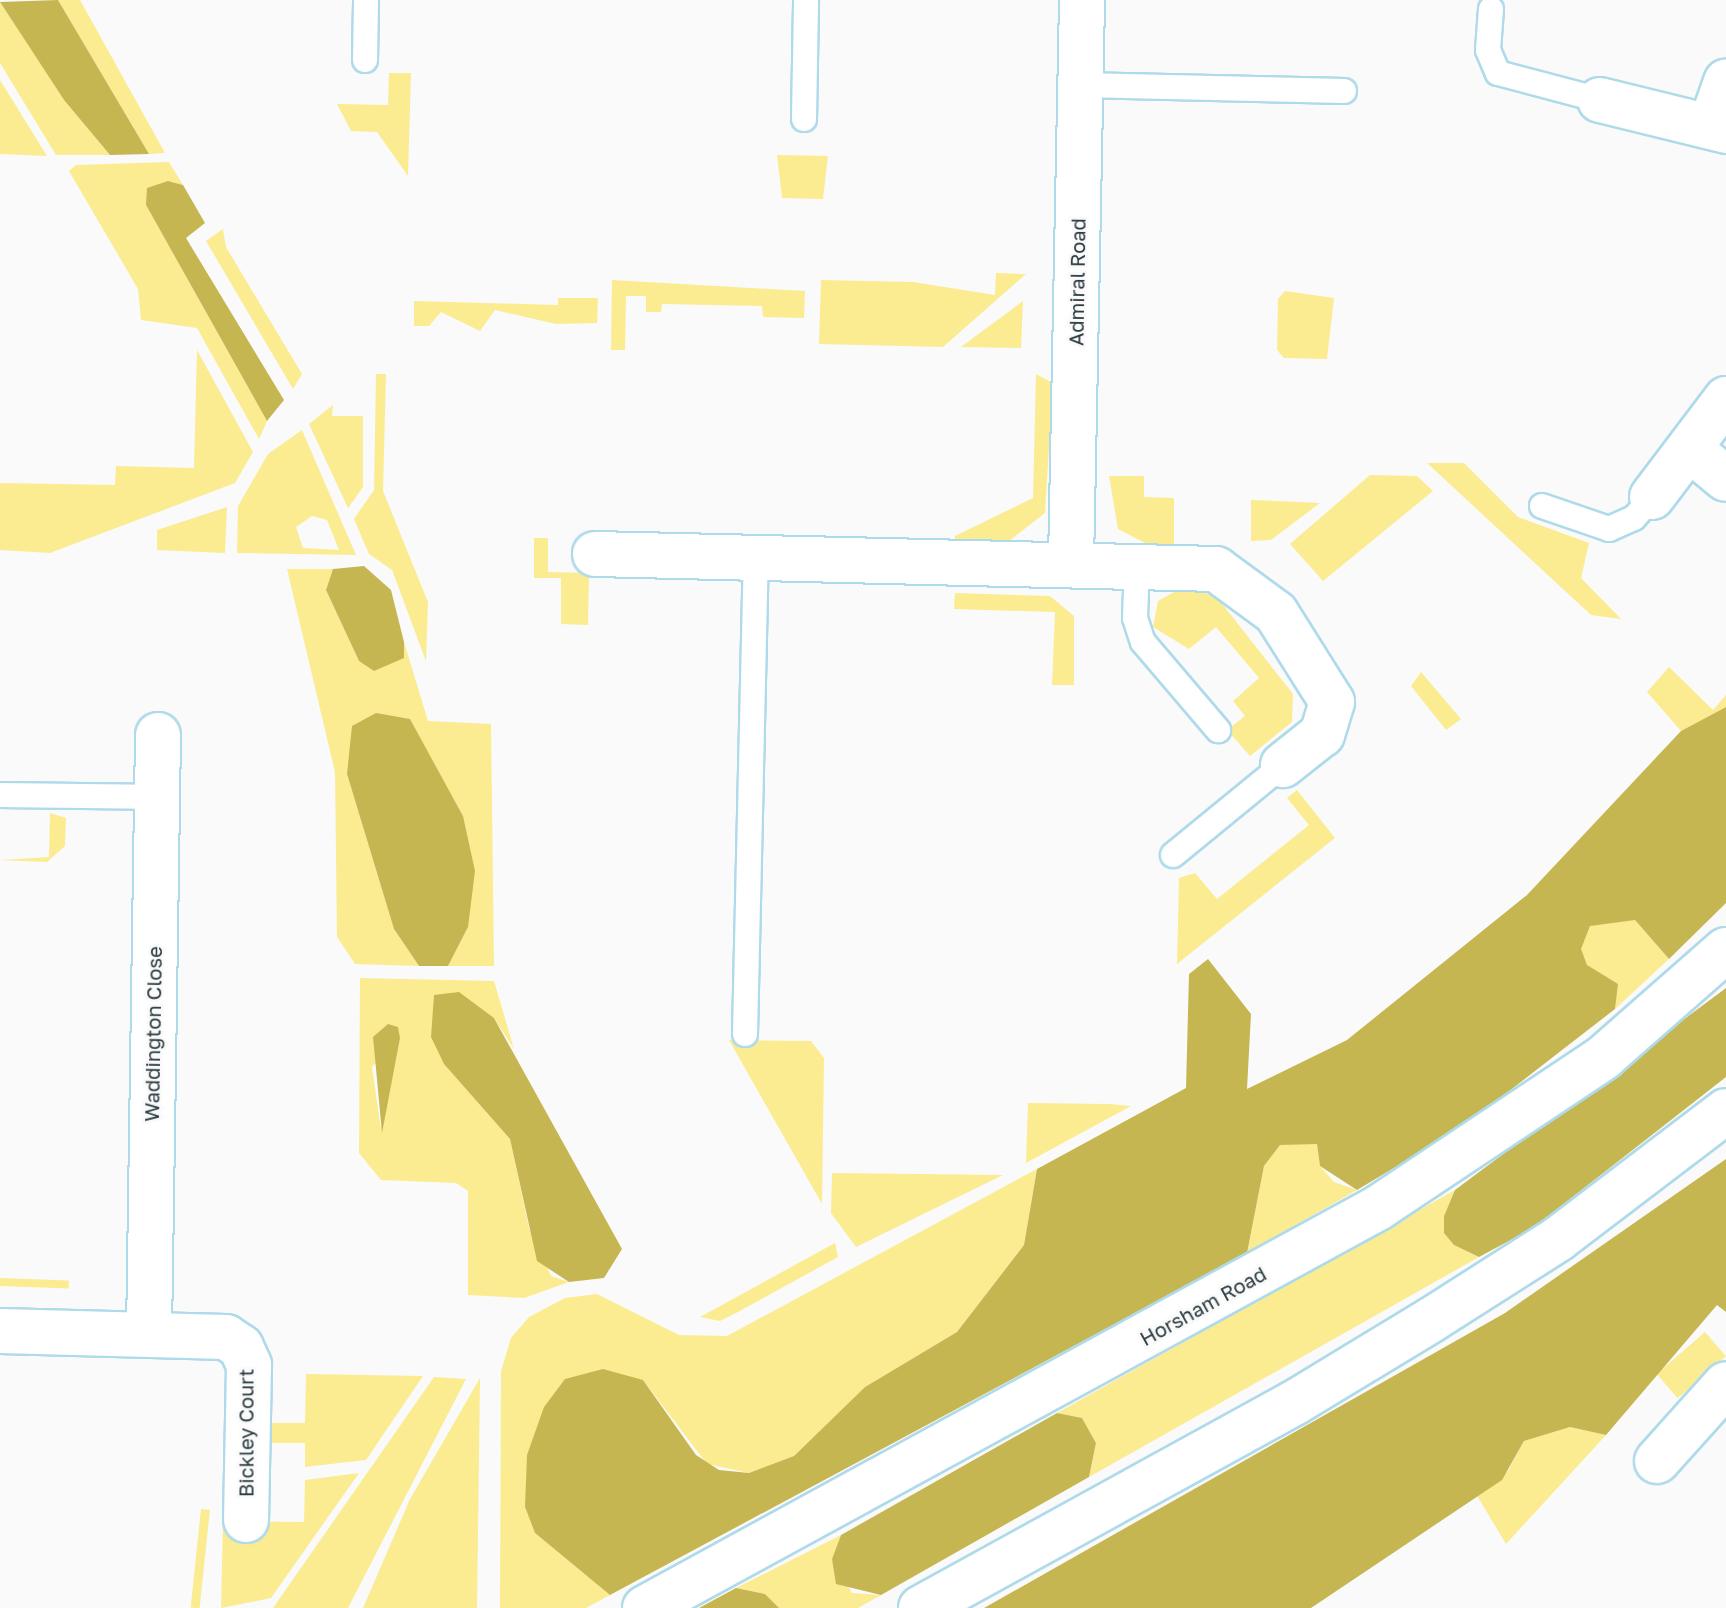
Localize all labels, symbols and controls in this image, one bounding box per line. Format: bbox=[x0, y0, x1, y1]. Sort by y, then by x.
street label: Admiral Road bbox=[1064, 218, 1090, 346]
street label: Waddington Close bbox=[139, 946, 167, 1122]
street label: Horsham Road bbox=[1136, 1261, 1270, 1351]
street label: Bickley Court bbox=[234, 1369, 258, 1497]

